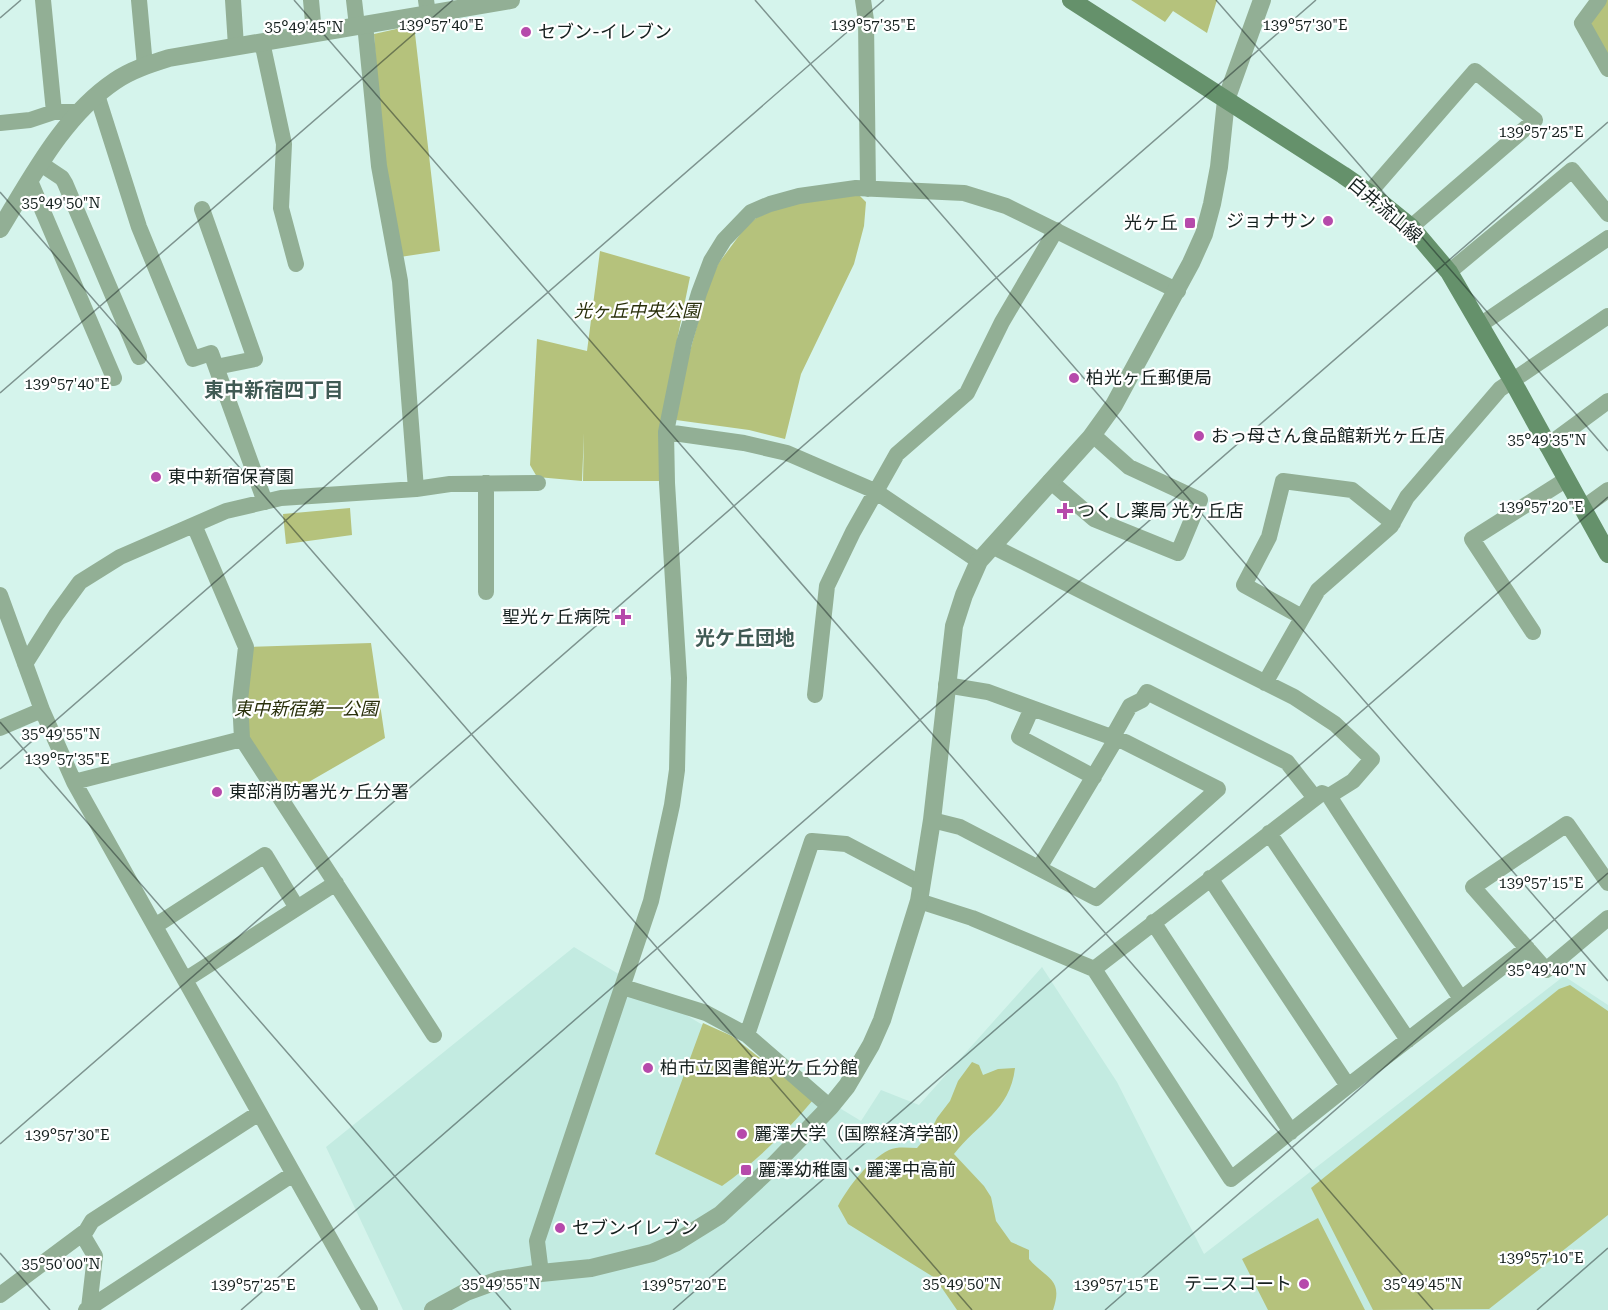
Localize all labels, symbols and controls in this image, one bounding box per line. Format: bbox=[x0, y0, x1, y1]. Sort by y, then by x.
text: 139°57'40"E bbox=[398, 16, 484, 34]
text: 139°57'35"E bbox=[830, 16, 916, 34]
text: 139°57'30"E bbox=[1262, 16, 1348, 34]
text: 35°49'45"N bbox=[264, 18, 344, 36]
place label: セブン-イレブン bbox=[538, 21, 672, 42]
marker: セブン-イレブン bbox=[519, 25, 533, 39]
text: 139°57'25"E bbox=[1498, 123, 1584, 141]
street label: 白井流山線 bbox=[1344, 173, 1427, 247]
text: 35°49'50"N bbox=[21, 194, 101, 212]
place label: ジョナサン bbox=[1226, 210, 1316, 231]
place label: 光ヶ丘 bbox=[1124, 212, 1178, 233]
marker: ジョナサン bbox=[1321, 214, 1335, 228]
marker: 光ヶ丘 bbox=[1183, 216, 1197, 230]
park label: 光ヶ丘中央公園 bbox=[574, 300, 703, 321]
place label: 柏光ヶ丘郵便局 bbox=[1086, 367, 1212, 388]
marker: 柏光ヶ丘郵便局 bbox=[1067, 371, 1081, 385]
text: 139°57'40"E bbox=[24, 375, 110, 393]
district label: 東中新宿四丁目 bbox=[204, 378, 344, 402]
place label: おっ母さん食品館新光ヶ丘店 bbox=[1211, 425, 1445, 446]
marker: おっ母さん食品館新光ヶ丘店 bbox=[1192, 429, 1206, 443]
text: 35°49'35"N bbox=[1507, 431, 1587, 449]
place label: 東中新宿保育園 bbox=[168, 466, 294, 487]
marker: 東中新宿保育園 bbox=[149, 470, 163, 484]
text: 139°57'20"E bbox=[1498, 498, 1584, 516]
place label: つくし薬局 光ヶ丘店 bbox=[1077, 500, 1244, 521]
marker: つくし薬局 光ヶ丘店 bbox=[1058, 504, 1072, 518]
place label: 聖光ヶ丘病院 bbox=[502, 606, 610, 627]
marker: 聖光ヶ丘病院 bbox=[614, 608, 632, 626]
district label: 光ケ丘団地 bbox=[695, 626, 795, 650]
park label: 東中新宿第一公園 bbox=[234, 698, 381, 719]
text: 35°49'55"N bbox=[21, 725, 101, 743]
text: 139°57'35"E bbox=[24, 750, 110, 768]
place label: 東部消防署光ヶ丘分署 bbox=[229, 781, 409, 802]
marker: 東部消防署光ヶ丘分署 bbox=[210, 785, 224, 799]
text: 139°57'15"E bbox=[1498, 874, 1584, 892]
text: 35°49'40"N bbox=[1507, 961, 1587, 979]
place label: 柏市立図書館光ケ丘分館 bbox=[660, 1057, 858, 1078]
marker: 柏市立図書館光ケ丘分館 bbox=[641, 1061, 655, 1075]
place label: 麗澤大学（国際経済学部） bbox=[754, 1123, 970, 1144]
text: 139°57'30"E bbox=[24, 1126, 110, 1144]
marker: 麗澤大学（国際経済学部） bbox=[735, 1127, 749, 1141]
place label: 麗澤幼稚園・麗澤中高前 bbox=[758, 1159, 956, 1180]
marker: 麗澤幼稚園・麗澤中高前 bbox=[739, 1163, 753, 1177]
place label: セブンイレブン bbox=[572, 1217, 698, 1238]
marker: セブンイレブン bbox=[553, 1221, 567, 1235]
text: 139°57'10"E bbox=[1498, 1249, 1584, 1267]
text: 35°50'00"N bbox=[21, 1255, 101, 1273]
place label: テニスコート bbox=[1184, 1273, 1292, 1294]
text: 35°49'55"N bbox=[461, 1275, 541, 1293]
text: 35°49'50"N bbox=[922, 1275, 1002, 1293]
text: 35°49'45"N bbox=[1383, 1275, 1463, 1293]
text: 139°57'25"E bbox=[210, 1276, 296, 1294]
text: 139°57'20"E bbox=[641, 1276, 727, 1294]
text: 139°57'15"E bbox=[1073, 1276, 1159, 1294]
marker: テニスコート bbox=[1297, 1277, 1311, 1291]

